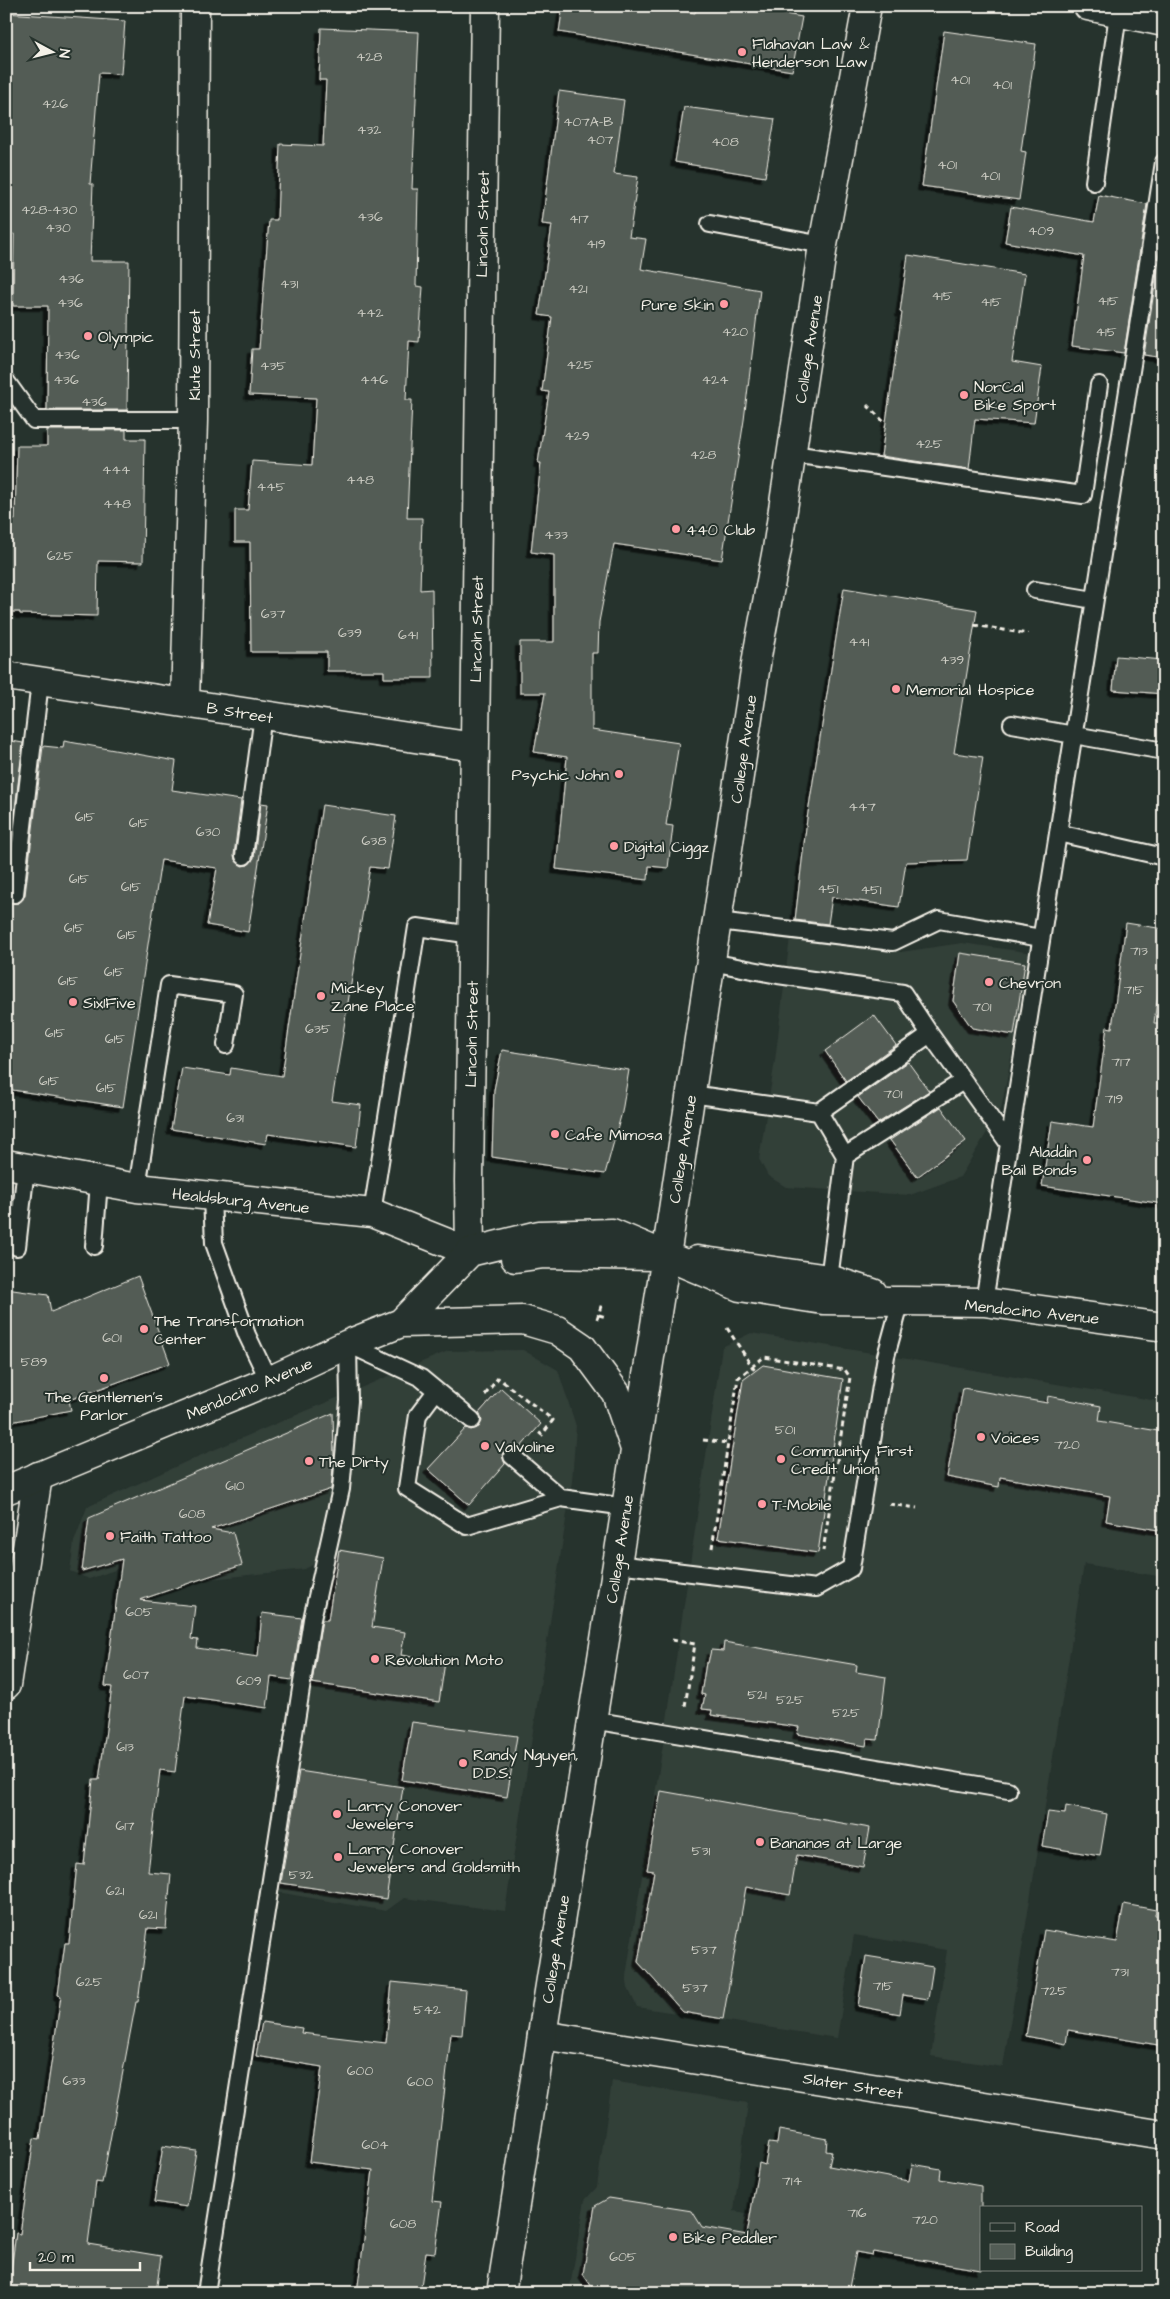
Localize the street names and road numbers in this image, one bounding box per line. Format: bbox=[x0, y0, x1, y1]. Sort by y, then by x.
street label: Lincoln Street bbox=[471, 170, 495, 278]
street label: College Avenue bbox=[790, 293, 829, 405]
street label: Klute Street bbox=[184, 309, 206, 401]
street label: Lincoln Street bbox=[465, 575, 489, 683]
street label: College Avenue bbox=[725, 693, 764, 805]
street label: B Street bbox=[205, 697, 275, 729]
street label: Lincoln Street bbox=[460, 980, 484, 1088]
street label: College Avenue bbox=[664, 1093, 703, 1205]
street label: Healdsburg Avenue bbox=[171, 1183, 311, 1220]
street label: Mendocino Avenue bbox=[964, 1294, 1101, 1330]
street label: Mendocino Avenue bbox=[183, 1352, 316, 1425]
street label: College Avenue bbox=[601, 1493, 640, 1605]
street label: College Avenue bbox=[537, 1893, 576, 2005]
street label: Slater Street bbox=[801, 2067, 905, 2105]

